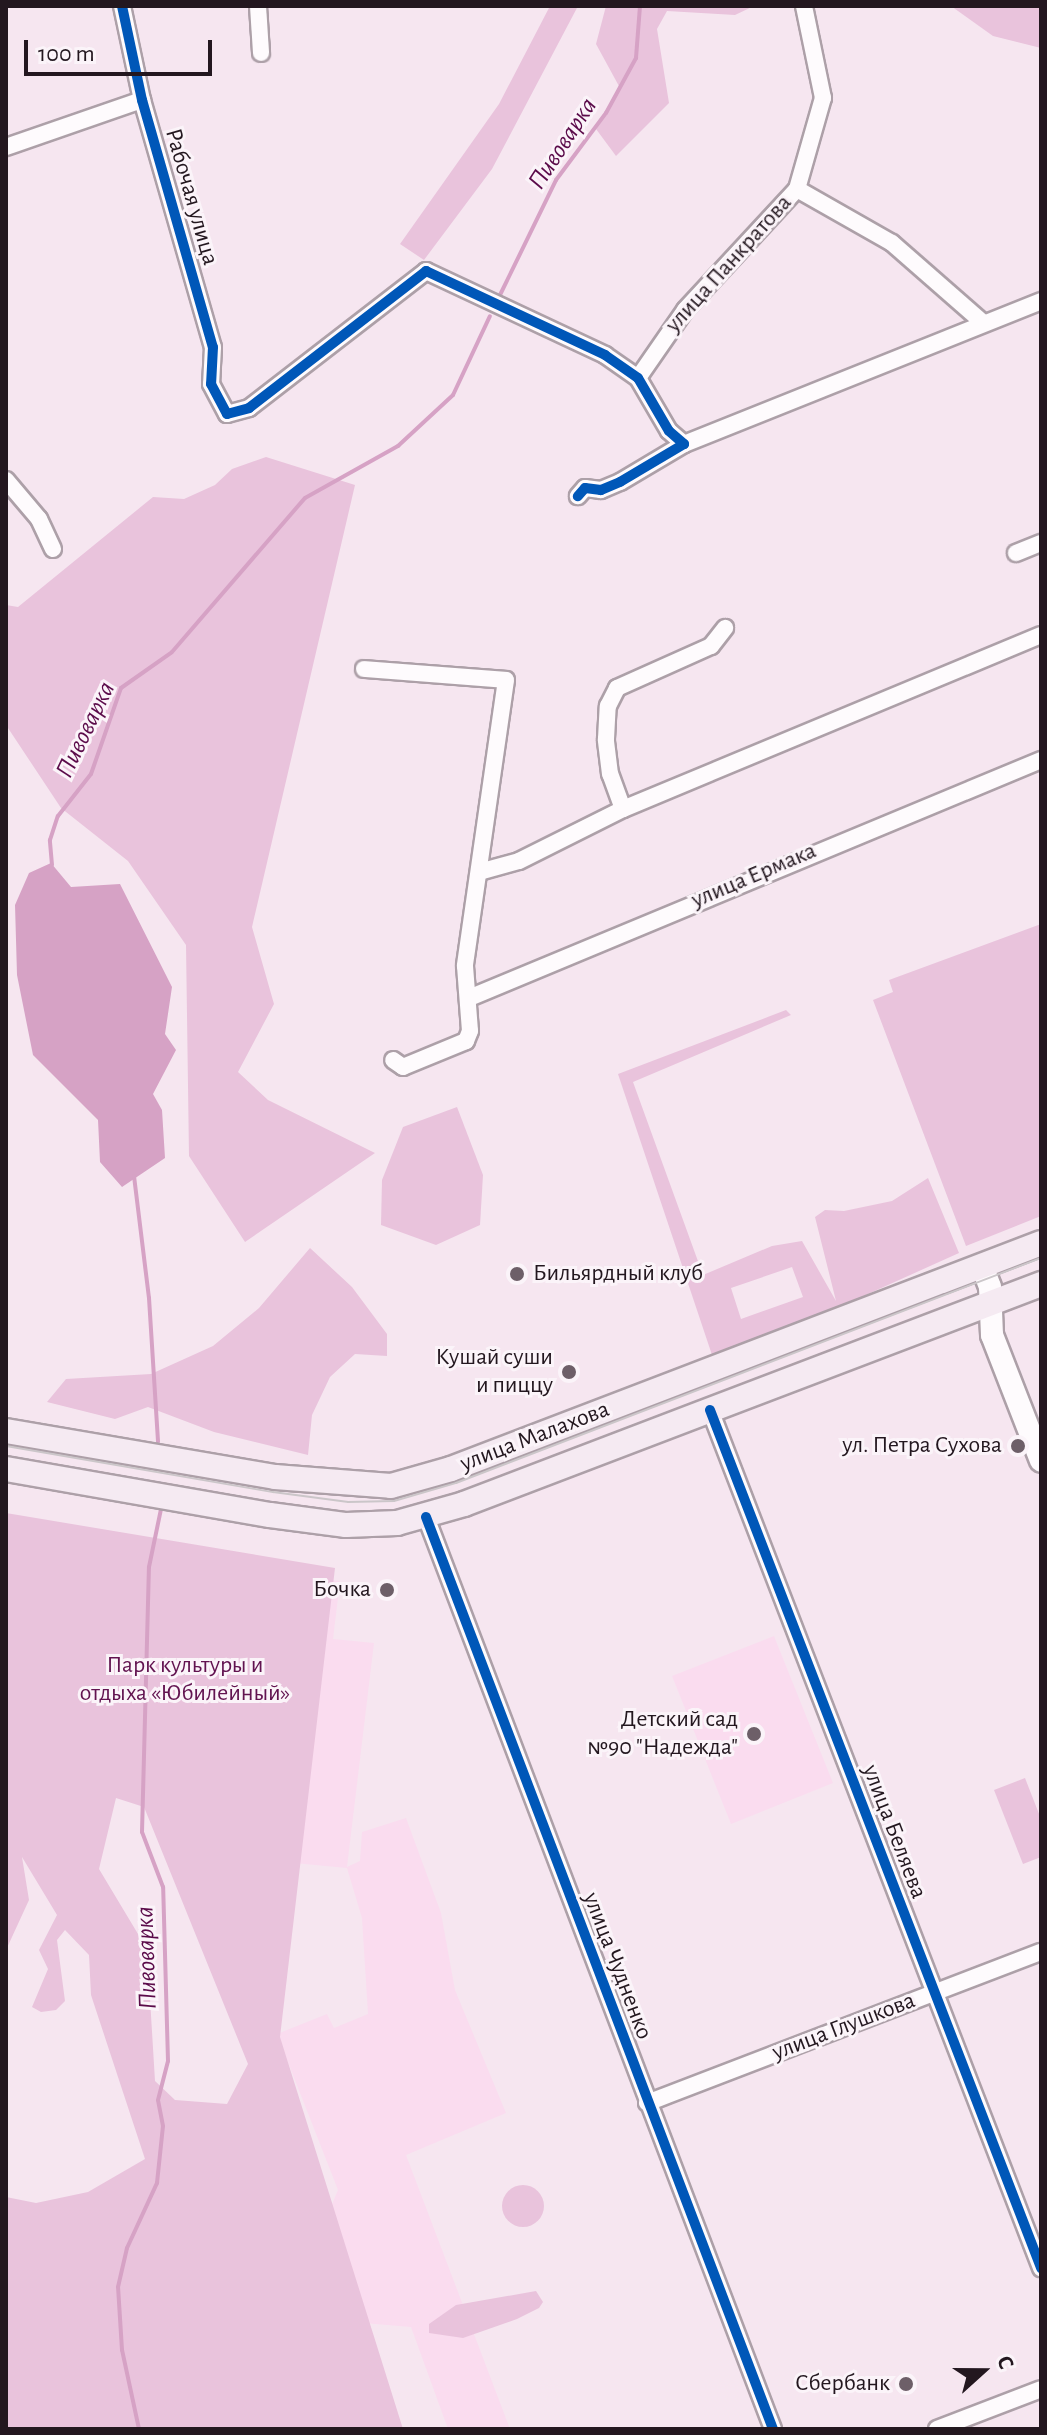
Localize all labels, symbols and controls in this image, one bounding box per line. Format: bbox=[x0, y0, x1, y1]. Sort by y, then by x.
scale bar bbox=[28, 24, 216, 74]
text: 100 m bbox=[38, 42, 95, 66]
water label: Пивоварка bbox=[522, 92, 604, 196]
street label: Рабочая улица bbox=[158, 125, 224, 269]
street label: улица Панкратова bbox=[660, 189, 798, 339]
water label: Пивоварка bbox=[49, 677, 123, 783]
street label: улица Ермака bbox=[687, 837, 821, 915]
place label: Бильярдный клуб bbox=[533, 1260, 703, 1288]
marker: Бильярдный клуб bbox=[508, 1265, 526, 1283]
place label: Кушай суши и пиццу bbox=[436, 1344, 553, 1400]
marker: Кушай суши и пиццу bbox=[560, 1363, 578, 1381]
street label: улица Малахова bbox=[456, 1395, 614, 1479]
place label: ул. Петра Сухова bbox=[842, 1432, 1002, 1460]
marker: ул. Петра Сухова bbox=[1009, 1437, 1027, 1455]
place label: Бочка bbox=[313, 1576, 371, 1604]
marker: Бочка bbox=[378, 1581, 396, 1599]
park label: Парк культуры и отдыха «Юбилейный» bbox=[80, 1652, 290, 1708]
place label: Детский сад №90 "Надежда" bbox=[587, 1706, 738, 1762]
marker: Детский сад №90 "Надежда" bbox=[745, 1725, 763, 1743]
street label: улица Беляева bbox=[855, 1761, 933, 1903]
street label: улица Чудненко bbox=[576, 1889, 658, 2043]
water label: Пивоварка bbox=[130, 1906, 164, 2010]
street label: улица Глушкова bbox=[768, 1987, 920, 2067]
north arrow bbox=[943, 2331, 1023, 2411]
text: С bbox=[993, 2353, 1018, 2372]
place label: Сбербанк bbox=[795, 2370, 890, 2398]
marker: Сбербанк bbox=[897, 2375, 915, 2393]

